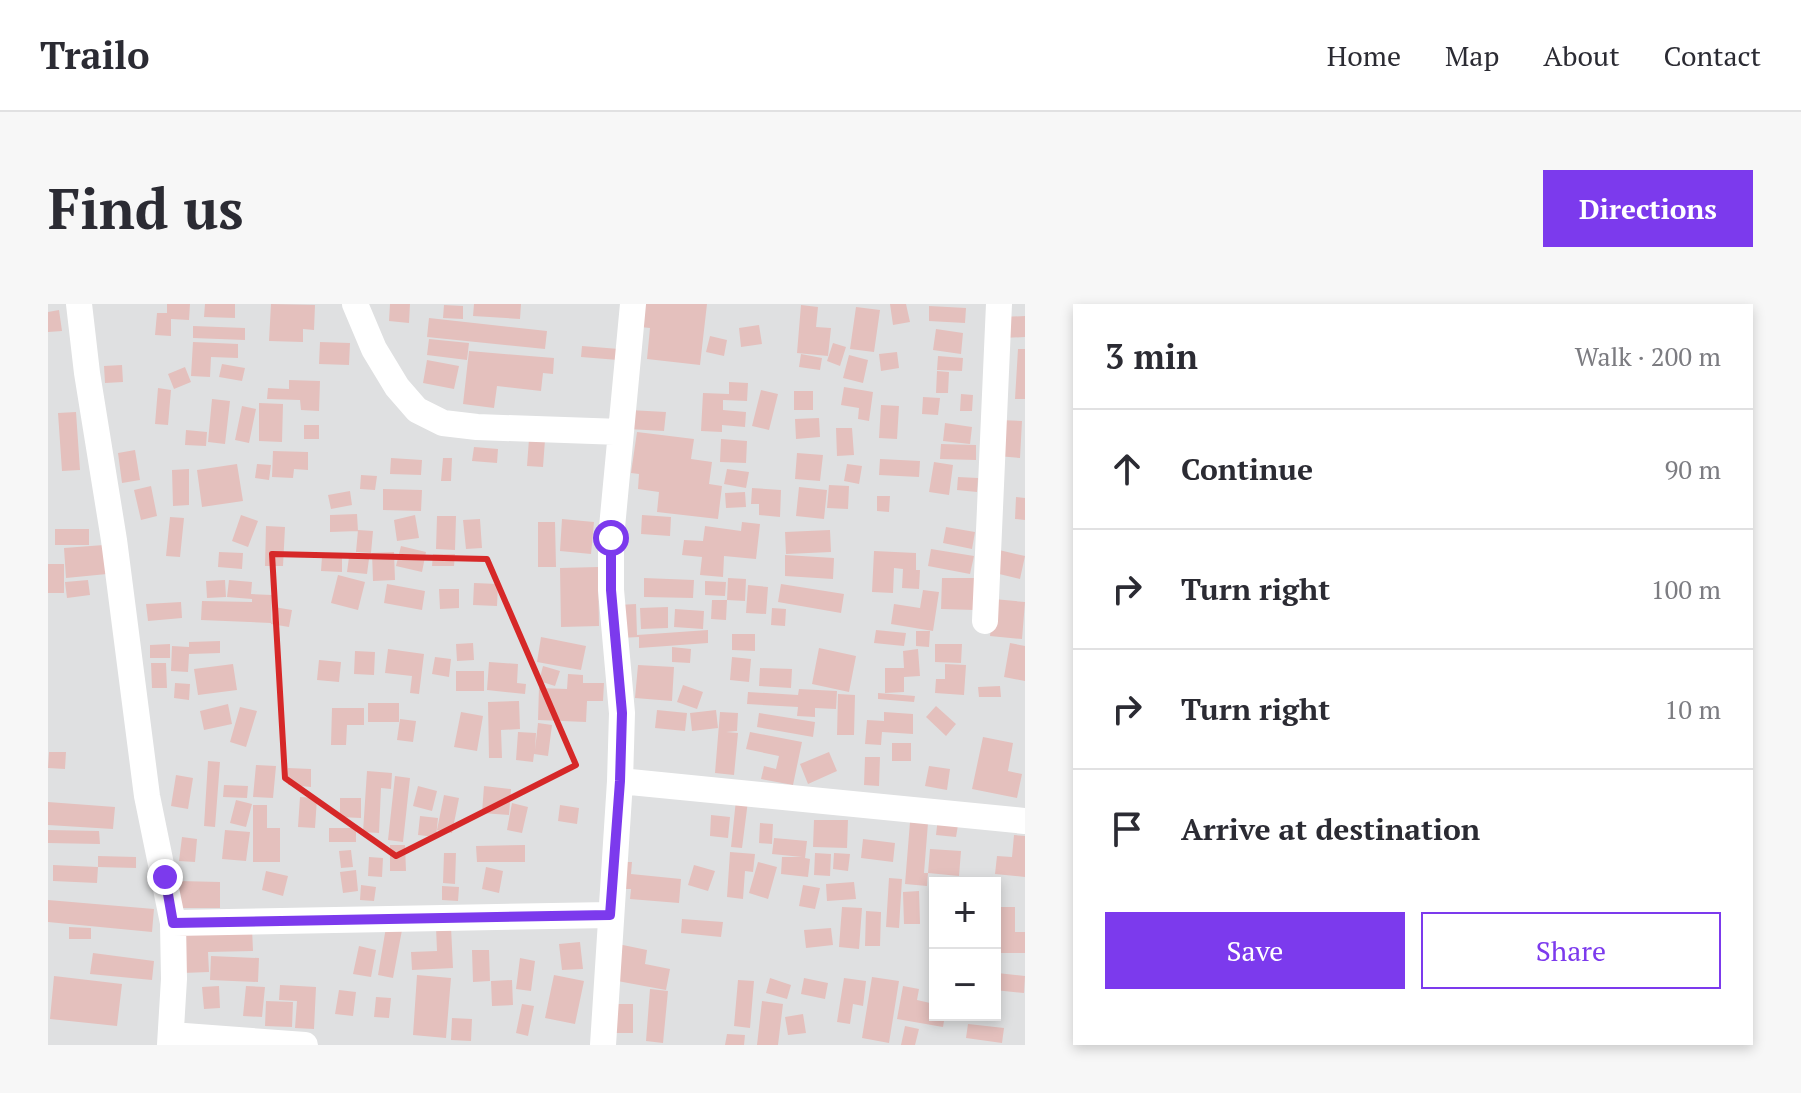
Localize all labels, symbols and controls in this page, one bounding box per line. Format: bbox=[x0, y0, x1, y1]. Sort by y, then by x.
text: Trailo bbox=[40, 30, 150, 80]
text: Home bbox=[1327, 37, 1401, 74]
text: Map bbox=[1445, 37, 1499, 74]
text: About bbox=[1543, 37, 1620, 74]
text: Contact bbox=[1664, 37, 1761, 74]
button: Directions bbox=[1543, 170, 1753, 247]
text: Find us bbox=[48, 171, 244, 245]
text: 3 min bbox=[1105, 334, 1198, 379]
text: Walk · 200 m bbox=[1575, 339, 1721, 373]
icon: ahead bbox=[1105, 447, 1149, 491]
text: Continue bbox=[1181, 449, 1313, 489]
text: 90 m bbox=[1665, 452, 1721, 486]
route start bbox=[593, 520, 629, 556]
icon: right bbox=[1105, 567, 1149, 611]
text: Turn right bbox=[1181, 569, 1330, 609]
text: 100 m bbox=[1651, 572, 1721, 606]
icon: right bbox=[1105, 687, 1149, 731]
text: Turn right bbox=[1181, 689, 1330, 729]
text: 10 m bbox=[1665, 692, 1721, 726]
icon: arrive bbox=[1105, 807, 1149, 851]
text: Arrive at destination bbox=[1181, 809, 1480, 849]
route end bbox=[147, 859, 183, 895]
map controls bbox=[929, 877, 1001, 1021]
button: + bbox=[929, 877, 1001, 949]
button: Save bbox=[1105, 912, 1405, 989]
button: Share bbox=[1421, 912, 1721, 989]
button: − bbox=[929, 949, 1001, 1021]

